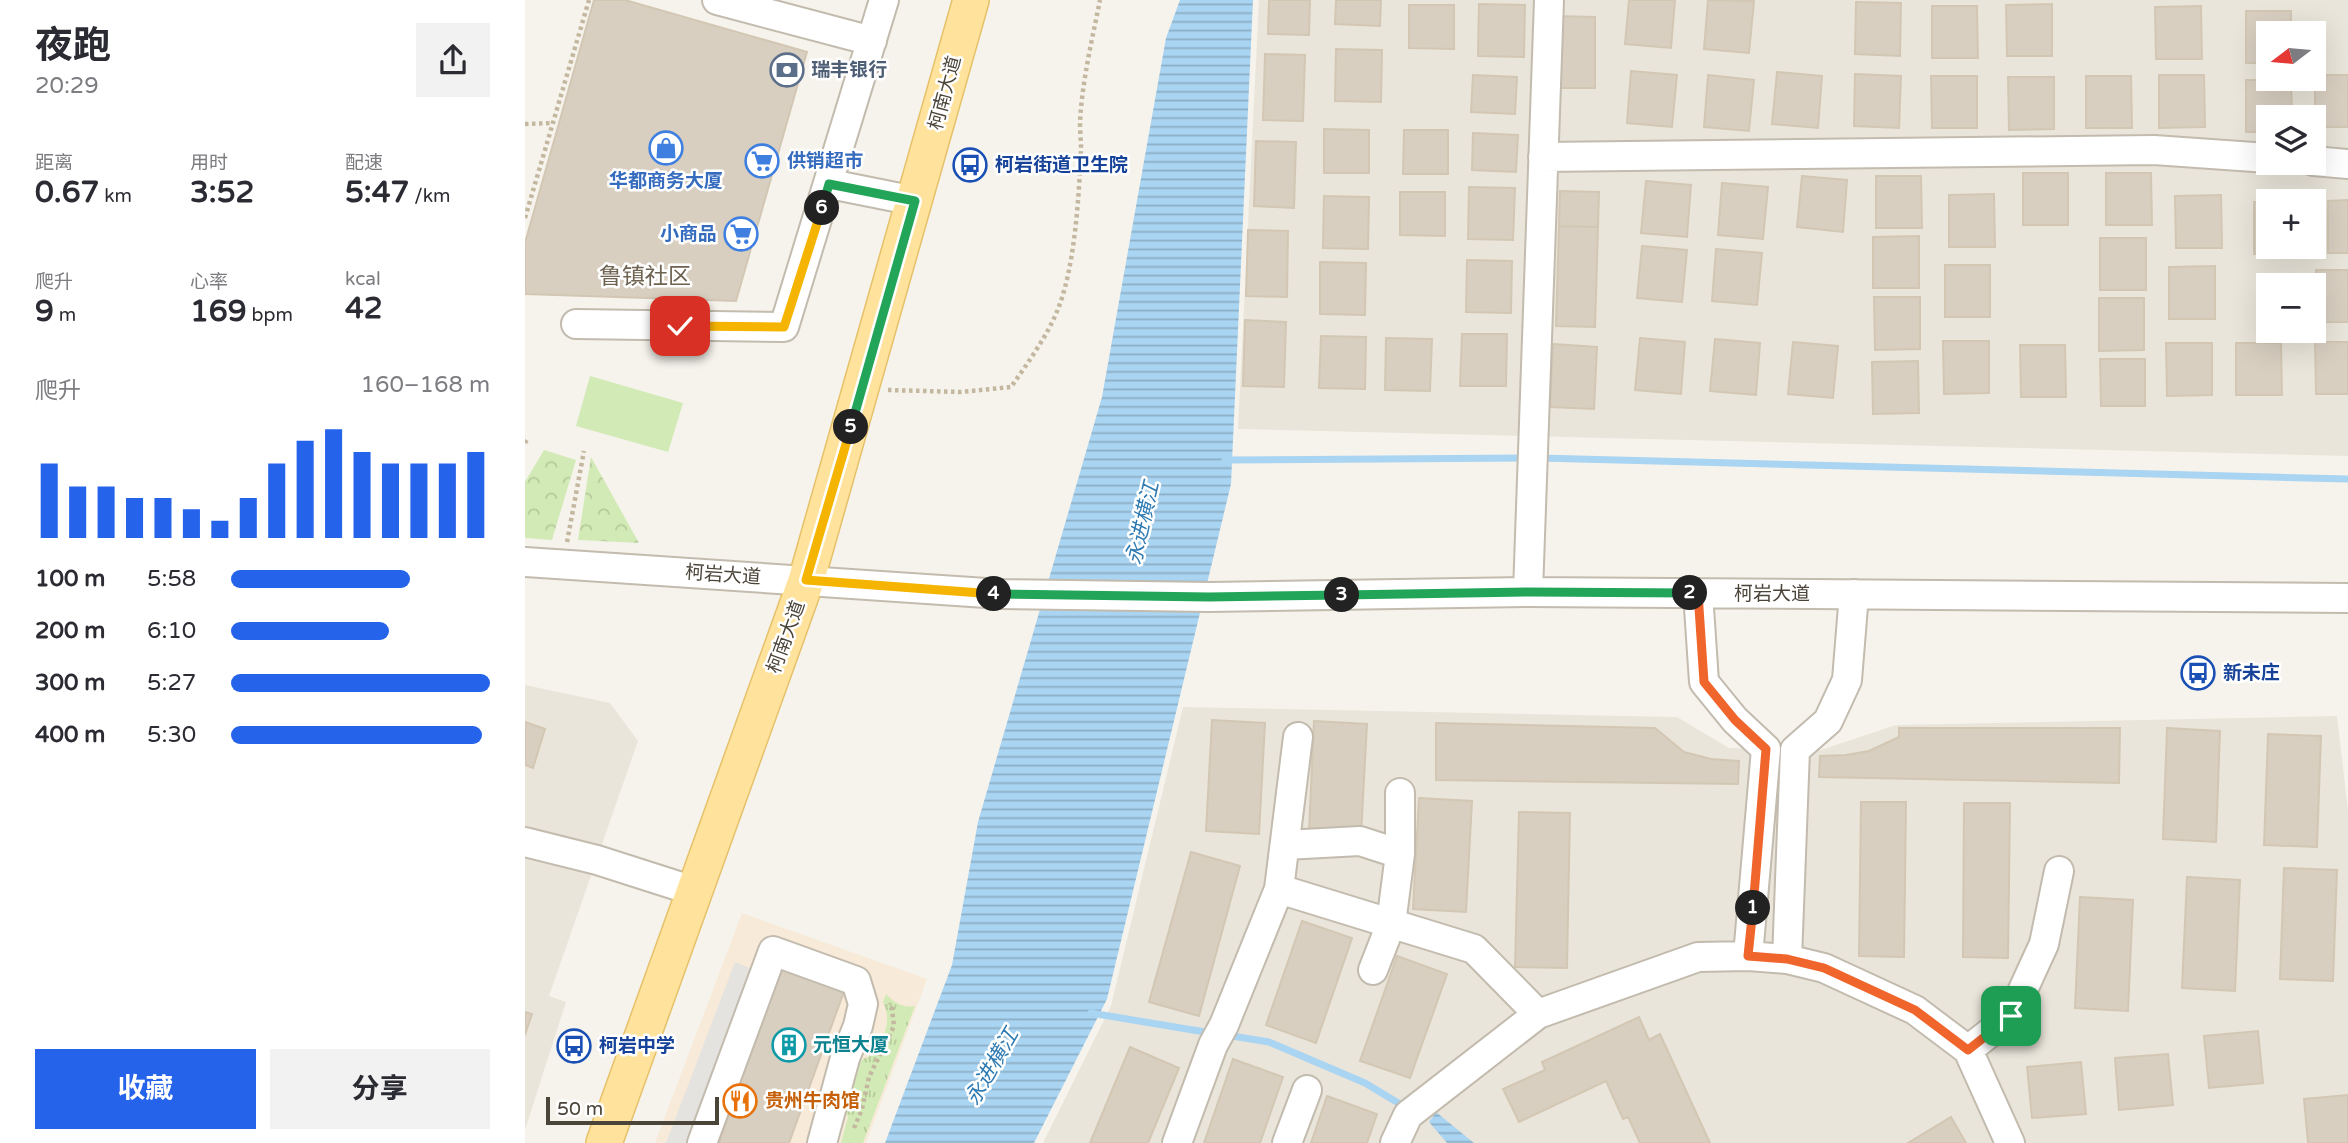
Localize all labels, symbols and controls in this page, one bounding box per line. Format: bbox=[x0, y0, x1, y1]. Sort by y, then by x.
north arrow bbox=[2256, 21, 2326, 91]
map controls bbox=[2256, 21, 2326, 343]
text: 夜跑 bbox=[35, 23, 111, 69]
button: share bbox=[416, 23, 490, 97]
bank icon: 瑞丰银行 bbox=[768, 51, 806, 89]
street label: 柯南大道 bbox=[925, 53, 965, 133]
place label: 瑞丰银行 bbox=[811, 59, 887, 81]
text: 20:29 bbox=[35, 72, 99, 100]
button: layers bbox=[2256, 105, 2326, 175]
shop icon: 华都商务大厦 bbox=[647, 129, 685, 167]
supermarket icon: 供销超市 bbox=[743, 142, 781, 180]
bus stop icon: 柯岩街道卫生院 bbox=[951, 146, 989, 184]
place label: 供销超市 bbox=[787, 150, 863, 172]
text: 距离 bbox=[35, 152, 73, 174]
text: 用时 bbox=[190, 152, 228, 174]
text: 配速 bbox=[345, 152, 383, 174]
place label: 柯岩街道卫生院 bbox=[995, 154, 1128, 176]
place label: 华都商务大厦 bbox=[609, 170, 723, 192]
text: 0.67 bbox=[35, 174, 99, 211]
text: 3:52 bbox=[190, 174, 254, 211]
text: 5:47 bbox=[345, 174, 409, 211]
text: km bbox=[99, 185, 132, 207]
text: /km bbox=[409, 185, 450, 207]
button: + bbox=[2256, 189, 2326, 259]
pin: 6 bbox=[805, 190, 839, 226]
text: 6 bbox=[816, 196, 827, 218]
supermarket icon: 小商品 bbox=[722, 215, 760, 253]
place label: 小商品 bbox=[660, 223, 717, 245]
district label: 鲁镇社区 bbox=[599, 263, 691, 291]
text: kcal bbox=[345, 268, 381, 290]
text: 爬升 bbox=[35, 271, 73, 293]
text: 心率 bbox=[190, 271, 228, 293]
button: − bbox=[2256, 273, 2326, 343]
text: 42 bbox=[345, 290, 383, 327]
text: 9 bbox=[35, 293, 54, 330]
text: 169 bbox=[190, 293, 247, 330]
pin bbox=[650, 296, 710, 356]
text: m bbox=[54, 304, 76, 326]
text: bpm bbox=[247, 304, 293, 326]
icon: check bbox=[661, 307, 699, 345]
text: 160–168 m bbox=[361, 371, 490, 399]
text: 爬升 bbox=[35, 377, 81, 405]
pin: 5 bbox=[833, 410, 869, 444]
text: 5 bbox=[845, 415, 856, 437]
water label: 永进横江 bbox=[1121, 477, 1165, 567]
street label: 柯岩大道 bbox=[684, 561, 762, 589]
text: 100 m bbox=[35, 565, 105, 593]
text: 5:58 bbox=[147, 565, 196, 593]
pin: 4 bbox=[977, 576, 1011, 612]
pin: 2 bbox=[1673, 576, 1707, 610]
pin: 3 bbox=[1325, 578, 1359, 612]
text: 2 bbox=[1684, 581, 1695, 603]
text: 4 bbox=[988, 582, 999, 604]
text: 3 bbox=[1336, 583, 1347, 605]
street label: 柯岩大道 bbox=[1734, 583, 1810, 605]
street label: 柯南大道 bbox=[763, 598, 809, 676]
text: 200 m bbox=[35, 617, 105, 645]
text: 6:10 bbox=[147, 617, 196, 645]
bus stop icon: 新未庄 bbox=[2179, 654, 2217, 692]
place label: 新未庄 bbox=[2223, 662, 2280, 684]
text: 300 m bbox=[35, 669, 105, 697]
text: 5:27 bbox=[147, 669, 196, 697]
text: 400 m bbox=[35, 721, 105, 749]
text: 5:30 bbox=[147, 721, 196, 749]
pin: 1 bbox=[1735, 890, 1771, 926]
text: 1 bbox=[1747, 896, 1758, 918]
pin bbox=[1981, 986, 2041, 1046]
icon: arrive bbox=[1992, 997, 2030, 1035]
water label: 永进横江 bbox=[960, 1023, 1025, 1110]
building icon: 元恒大厦 bbox=[770, 1026, 808, 1064]
bus stop icon: 柯岩中学 bbox=[555, 1027, 593, 1065]
place label: 元恒大厦 bbox=[813, 1034, 889, 1056]
place label: 柯岩中学 bbox=[599, 1035, 675, 1057]
button: 收藏 bbox=[35, 1049, 256, 1129]
button: 分享 bbox=[270, 1049, 490, 1129]
restaurant icon: 贵州牛肉馆 bbox=[721, 1082, 759, 1120]
place label: 贵州牛肉馆 bbox=[765, 1090, 860, 1112]
scale bar bbox=[546, 1094, 719, 1126]
text: 50 m bbox=[557, 1098, 603, 1120]

